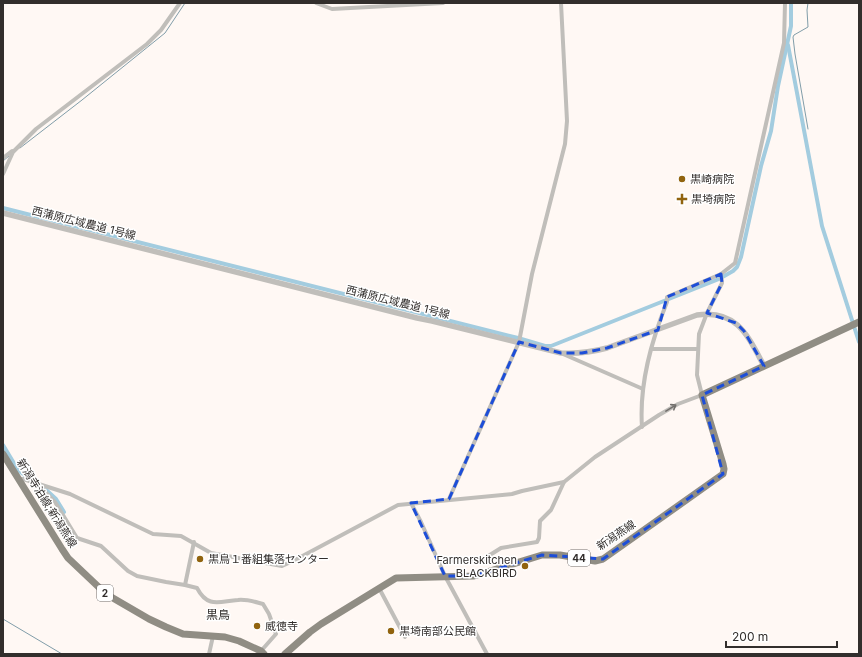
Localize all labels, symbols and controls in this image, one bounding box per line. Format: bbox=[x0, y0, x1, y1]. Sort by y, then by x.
place label: 黒崎病院 bbox=[690, 172, 734, 186]
marker: 黒崎病院 bbox=[677, 174, 687, 184]
place label: 黒埼病院 bbox=[691, 192, 735, 206]
marker: 黒埼病院 bbox=[676, 193, 688, 205]
street label: 西蒲原広域農道 1号線 bbox=[31, 203, 137, 243]
street label: 西蒲原広域農道 1号線 bbox=[345, 282, 451, 322]
one-way arrow bbox=[665, 404, 677, 412]
street label: 新潟寺泊線;新潟燕線 bbox=[14, 456, 80, 550]
street label: 新潟燕線 bbox=[594, 517, 638, 553]
road number: 44 bbox=[568, 550, 590, 566]
place label: 黒鳥１番組集落センター bbox=[208, 552, 329, 566]
place label: Farmerskitchen BLACKBIRD bbox=[436, 553, 517, 580]
marker: 黒鳥１番組集落センター bbox=[195, 554, 205, 564]
marker: Farmerskitchen BLACKBIRD bbox=[520, 561, 530, 571]
road number: 2 bbox=[97, 585, 113, 601]
district label: 黒鳥 bbox=[206, 607, 230, 622]
place label: 威徳寺 bbox=[265, 619, 298, 633]
marker: 威徳寺 bbox=[252, 621, 262, 631]
scale bar bbox=[726, 623, 837, 649]
place label: 黒埼南部公民館 bbox=[399, 624, 476, 638]
marker: 黒埼南部公民館 bbox=[386, 626, 396, 636]
text: 200 m bbox=[732, 629, 768, 644]

